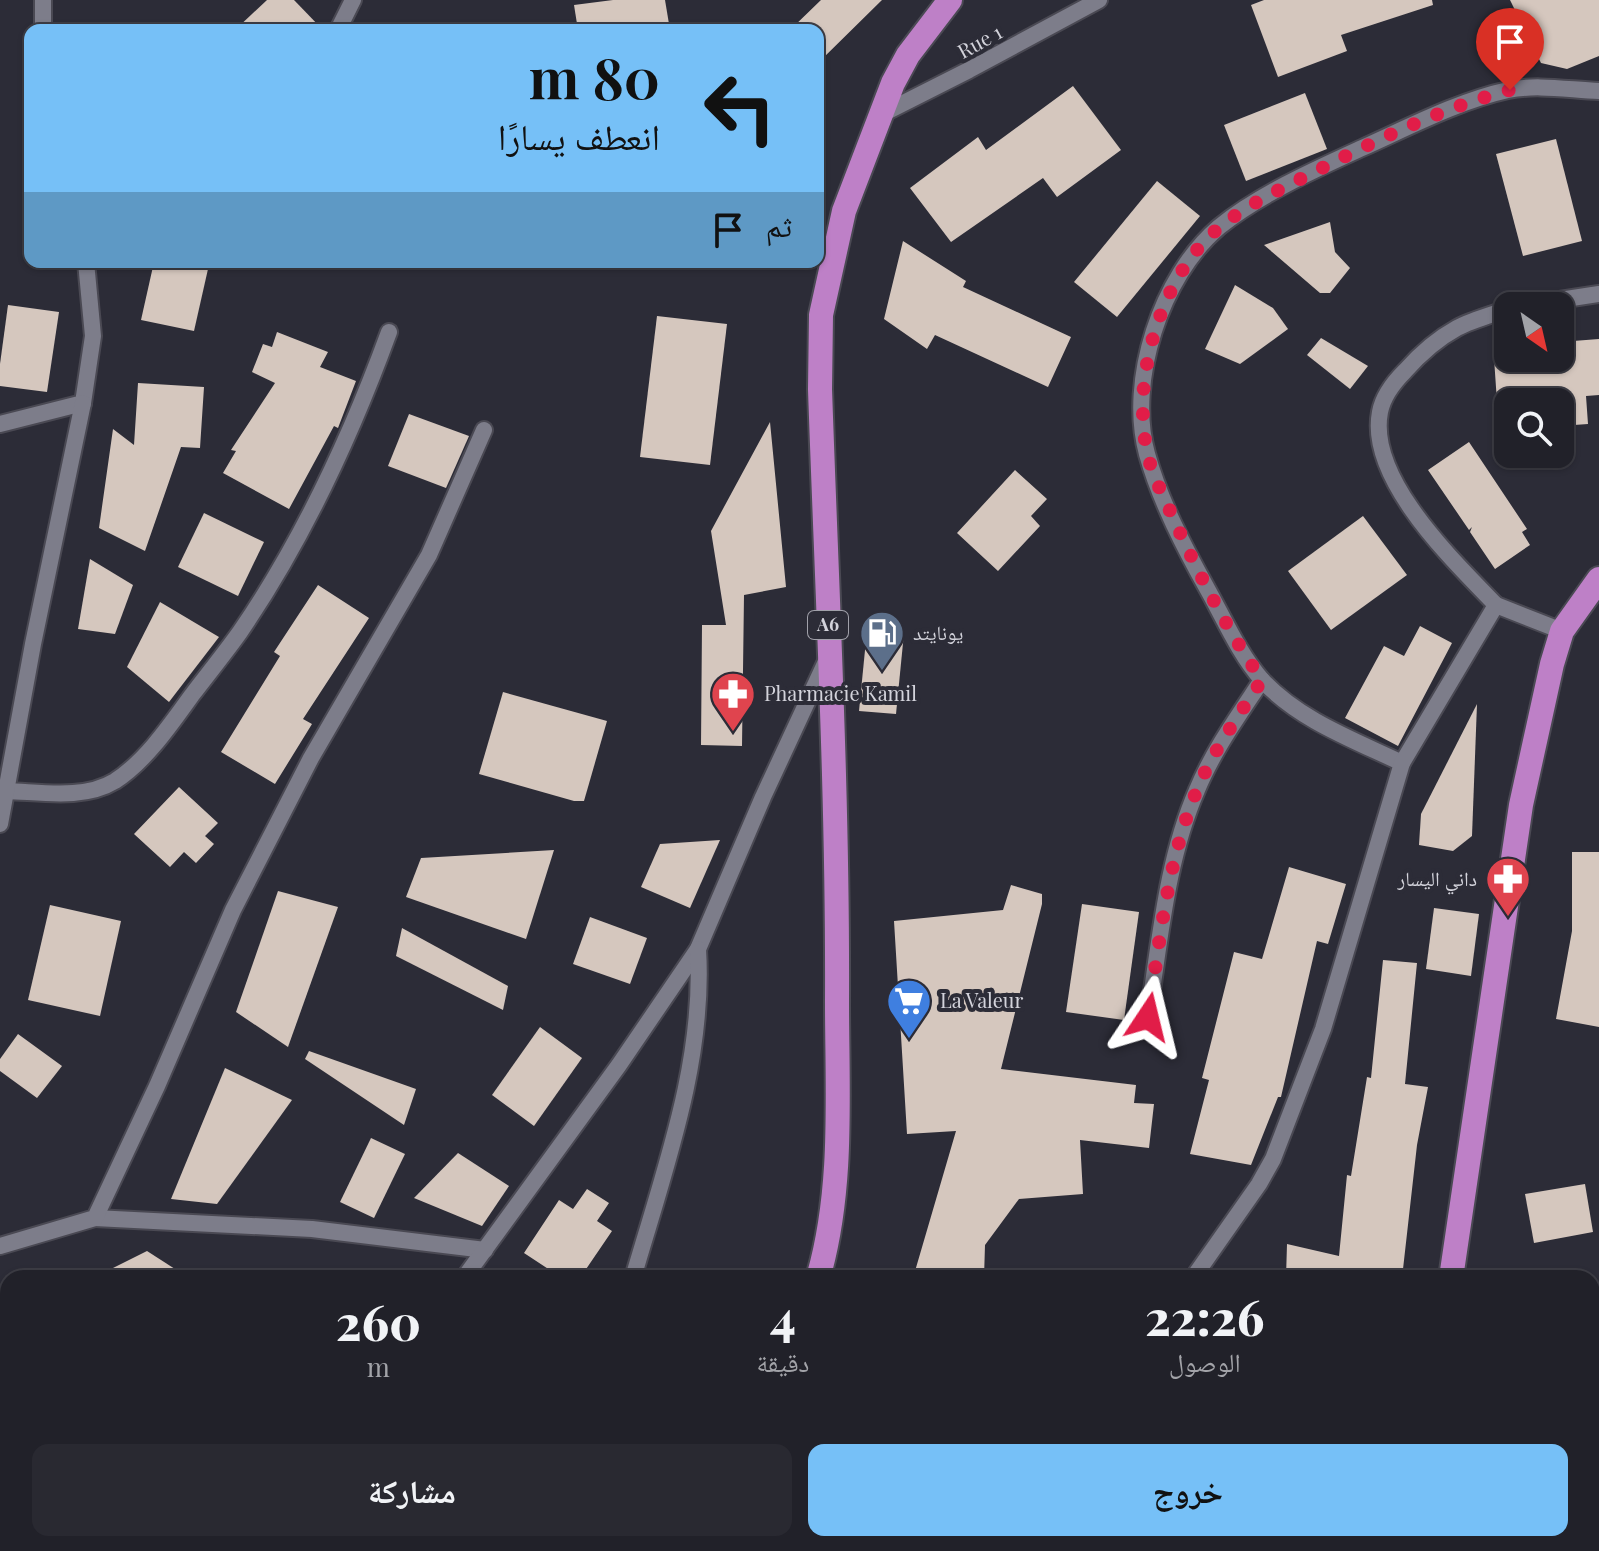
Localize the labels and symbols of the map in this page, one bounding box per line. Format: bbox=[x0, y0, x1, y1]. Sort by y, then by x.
pin bbox=[1476, 8, 1544, 90]
street label: Rue 1 bbox=[952, 17, 1006, 64]
north arrow bbox=[1494, 292, 1574, 372]
fuel station icon: يونايتد bbox=[858, 609, 906, 672]
road number: A6 bbox=[808, 611, 848, 639]
place label: يونايتد bbox=[913, 618, 963, 645]
pharmacy icon: Pharmacie Kamil bbox=[709, 670, 757, 733]
place label: Pharmacie Kamil bbox=[764, 679, 917, 706]
pharmacy icon: داني اليسار bbox=[1484, 855, 1532, 918]
place label: داني اليسار bbox=[1397, 864, 1477, 895]
position arrow bbox=[1106, 975, 1190, 1059]
supermarket icon: La Valeur bbox=[885, 977, 933, 1040]
place label: La Valeur bbox=[940, 986, 1023, 1013]

